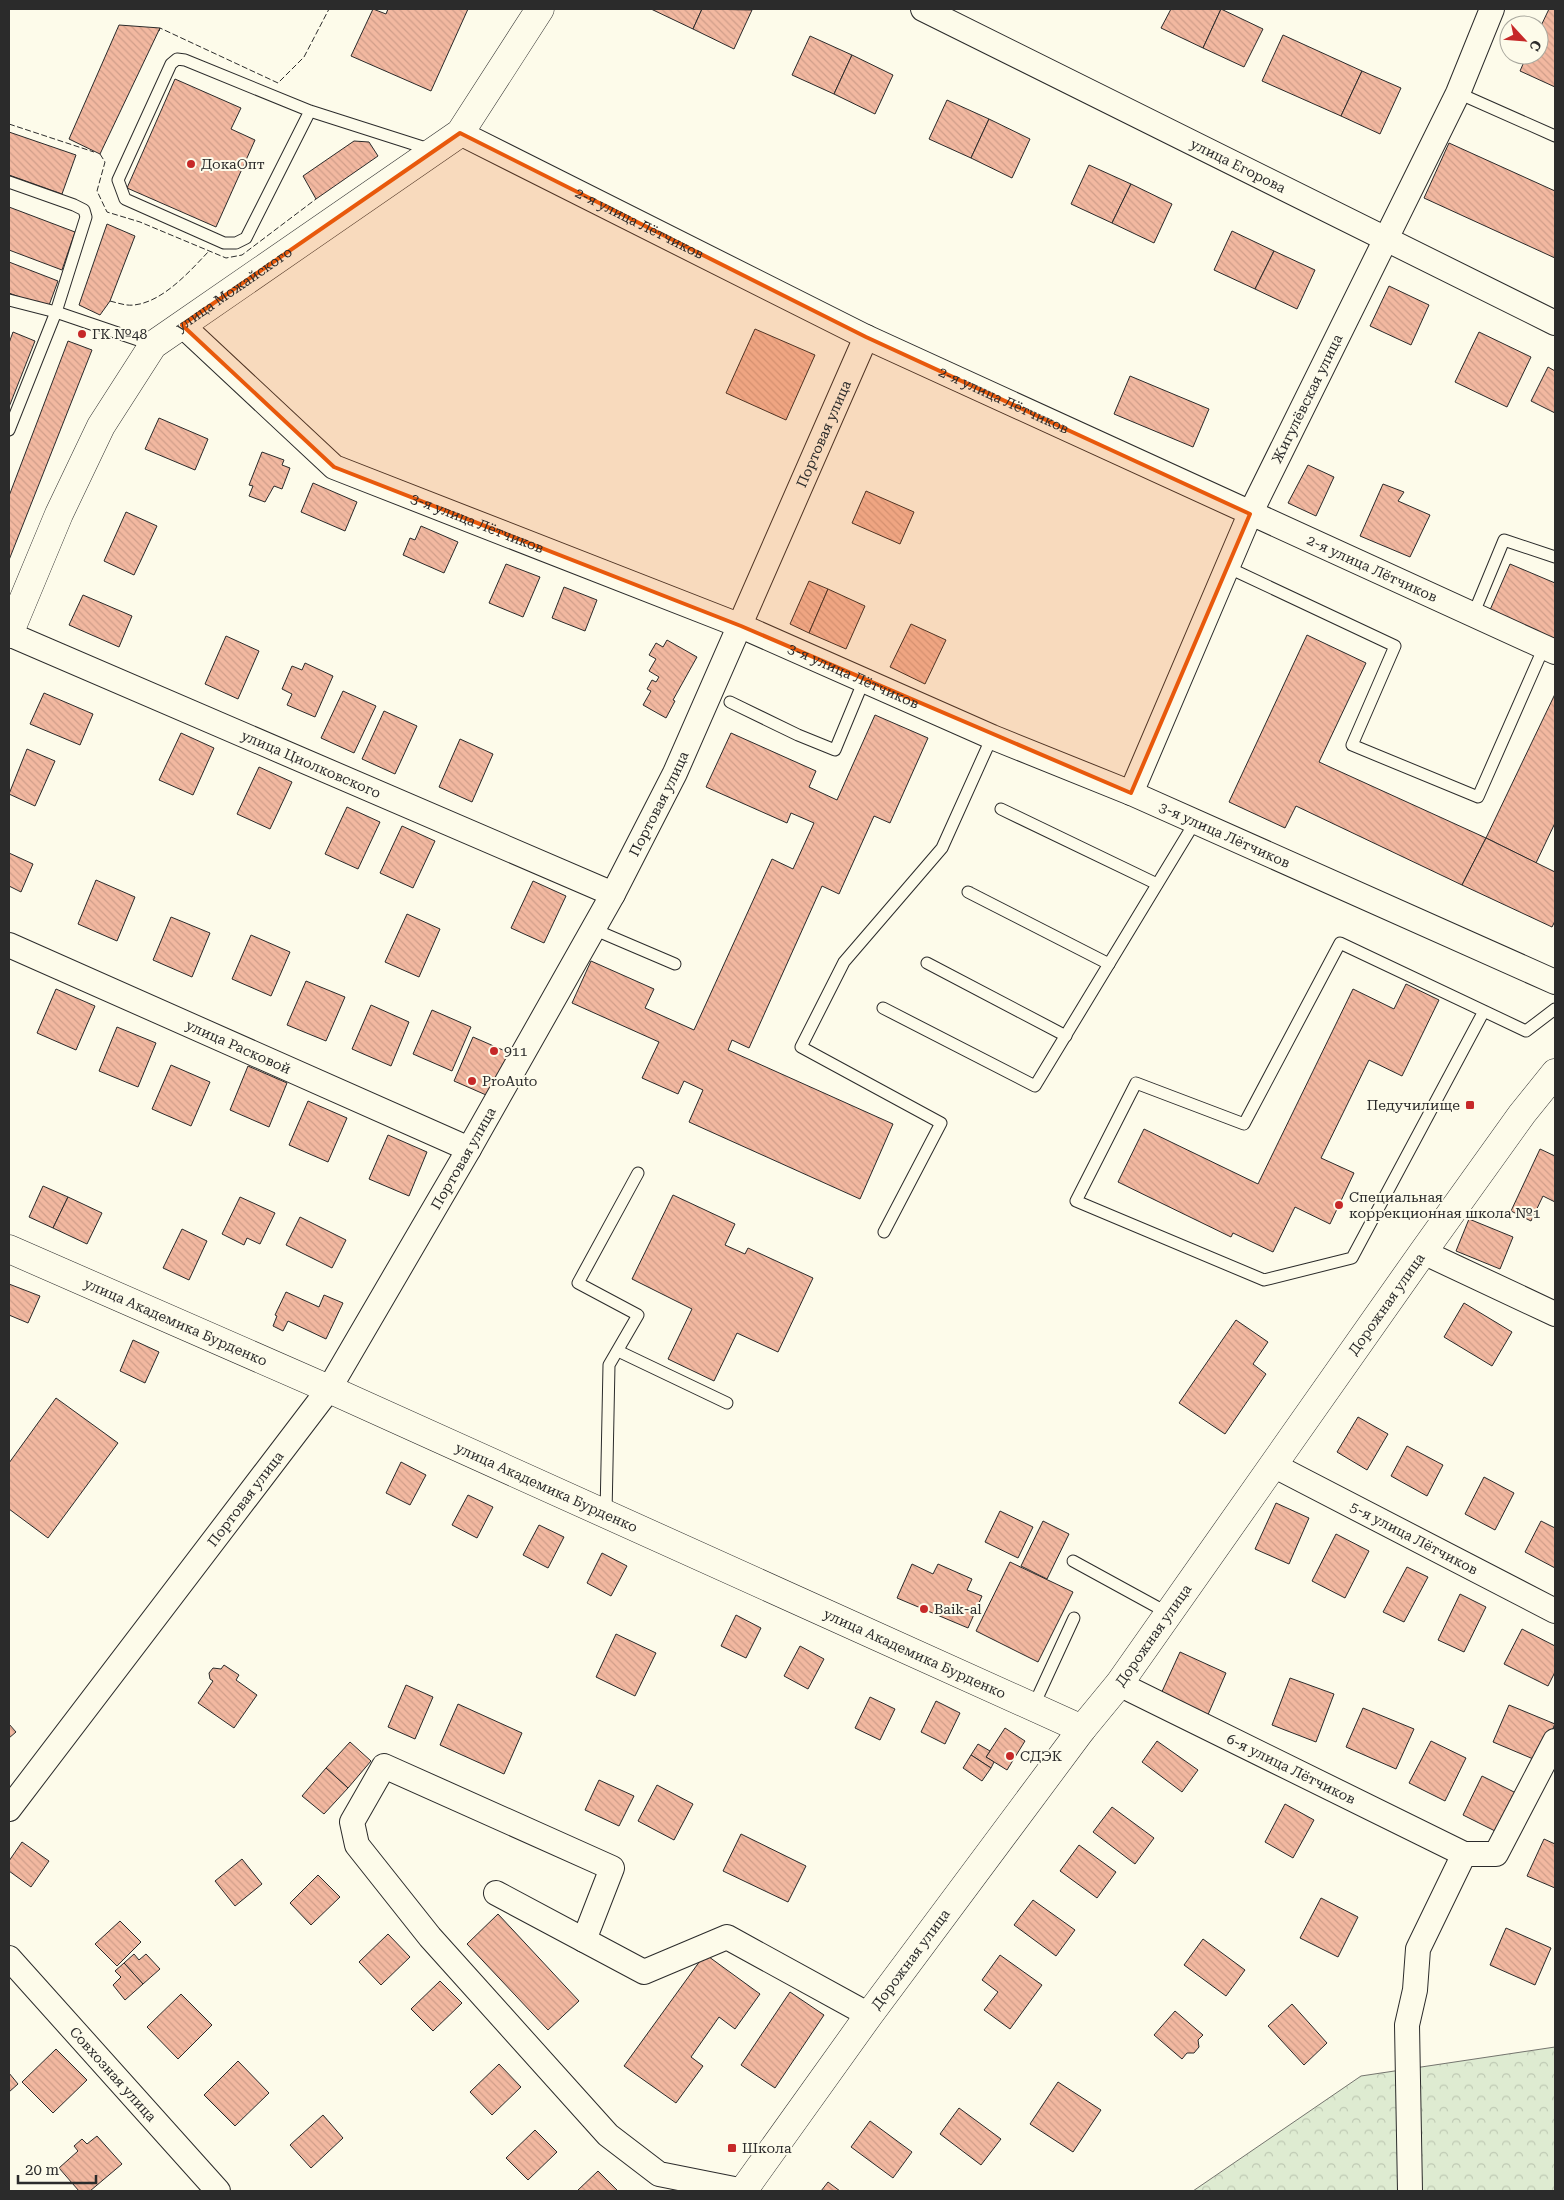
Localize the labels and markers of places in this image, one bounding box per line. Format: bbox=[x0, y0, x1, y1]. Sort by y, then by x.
place label: ДокаОпт bbox=[201, 156, 265, 172]
marker: ДокаОпт bbox=[185, 158, 197, 170]
place label: ГК №48 bbox=[92, 326, 147, 342]
marker: ГК №48 bbox=[76, 328, 88, 340]
place label: 911 bbox=[504, 1043, 528, 1059]
marker: 911 bbox=[488, 1045, 500, 1057]
place label: ProAuto bbox=[482, 1073, 537, 1089]
marker: ProAuto bbox=[466, 1075, 478, 1087]
place label: Педучилище bbox=[1367, 1097, 1460, 1113]
marker: Педучилище bbox=[1464, 1099, 1476, 1111]
place label: Специальная коррекционная школа №1 bbox=[1349, 1189, 1541, 1221]
marker: Специальная коррекционная школа №1 bbox=[1333, 1199, 1345, 1211]
place label: Baik-al bbox=[934, 1601, 982, 1617]
marker: Baik-al bbox=[918, 1603, 930, 1615]
place label: СДЭК bbox=[1020, 1748, 1062, 1764]
marker: СДЭК bbox=[1004, 1750, 1016, 1762]
place label: Школа bbox=[742, 2140, 792, 2156]
marker: Школа bbox=[726, 2142, 738, 2154]

